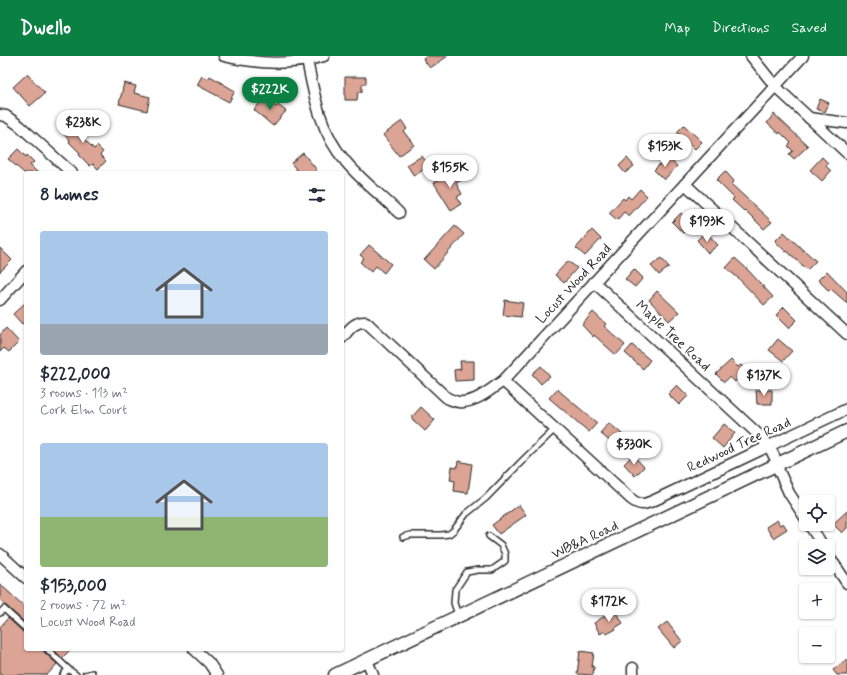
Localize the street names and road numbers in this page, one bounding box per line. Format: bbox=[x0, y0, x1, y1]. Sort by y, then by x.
street label: Locust Wood Road bbox=[532, 240, 616, 328]
street label: Maple Tree Road bbox=[632, 297, 714, 375]
street label: Redwood Tree Road bbox=[684, 413, 794, 477]
street label: WB&A Road bbox=[549, 517, 621, 563]

